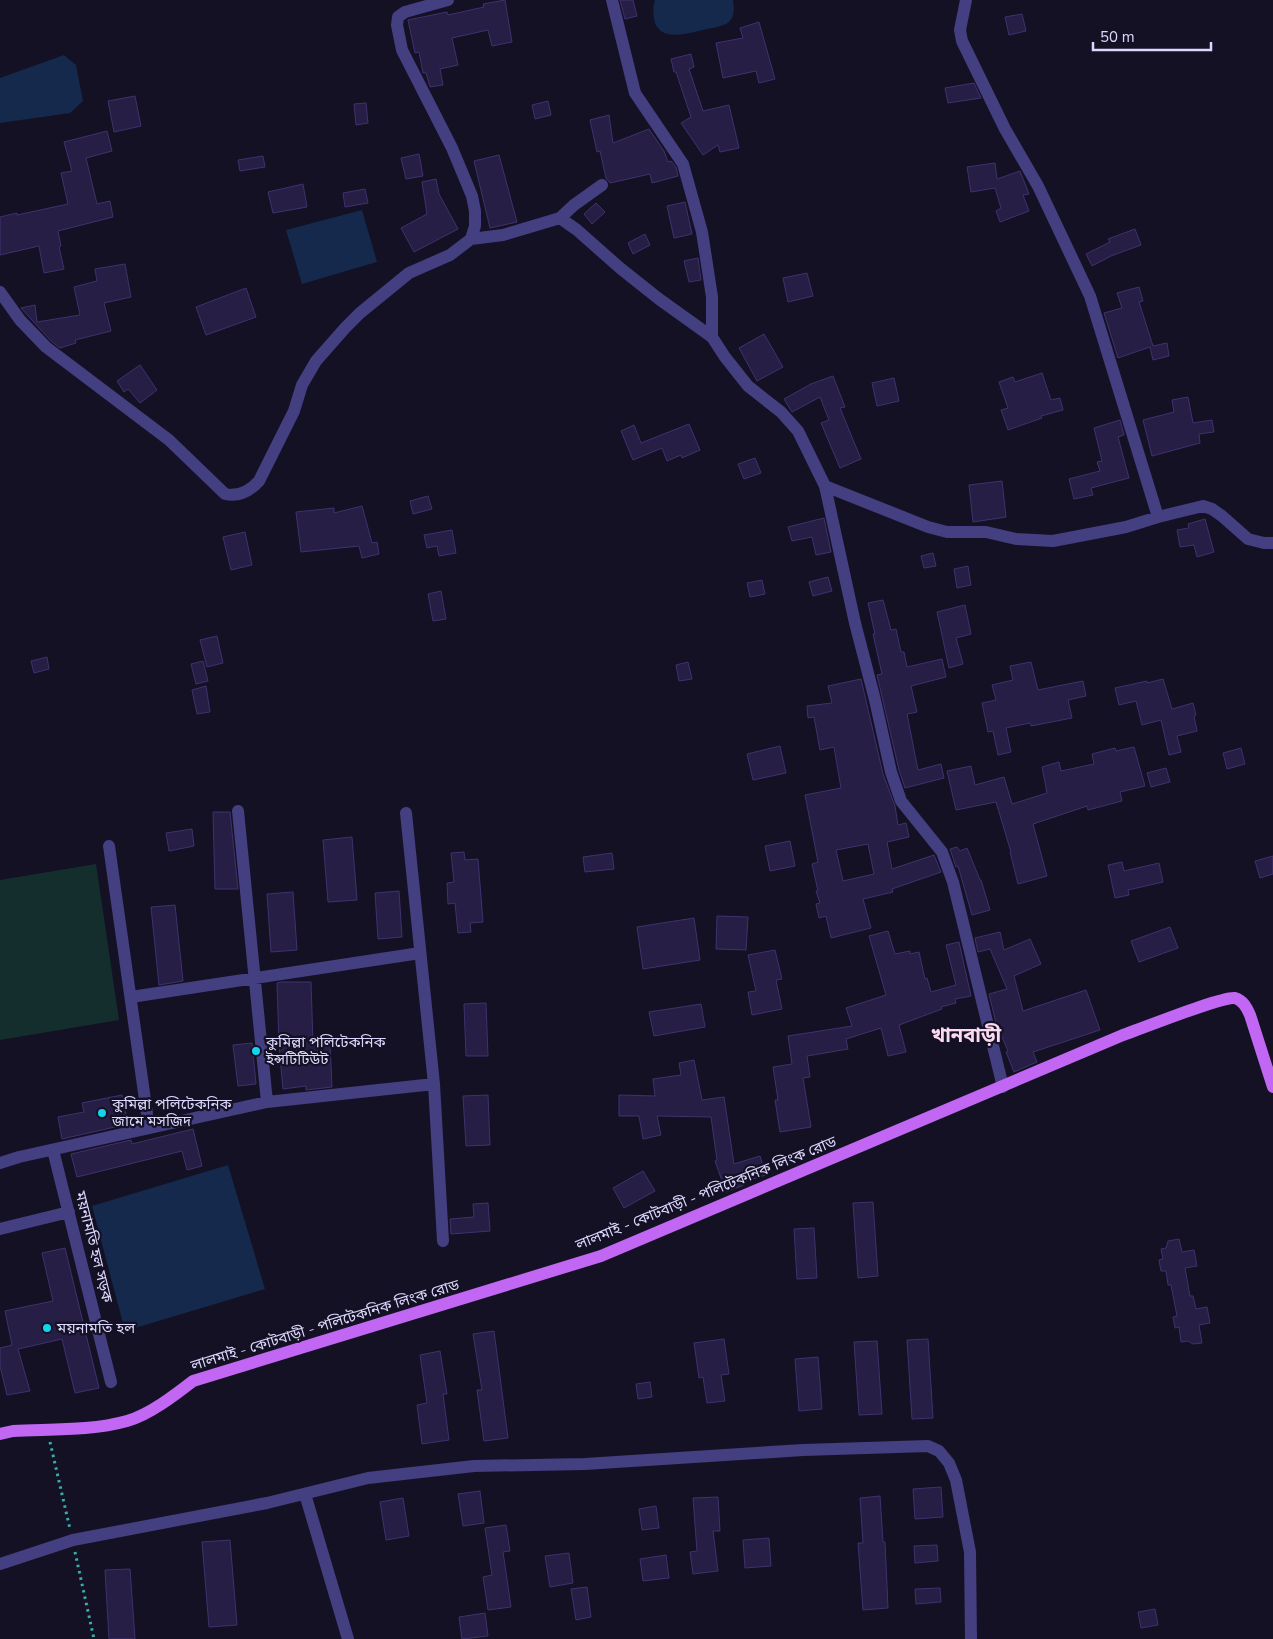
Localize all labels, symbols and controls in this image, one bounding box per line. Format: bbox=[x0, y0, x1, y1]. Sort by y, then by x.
scale bar bbox=[1093, 20, 1210, 52]
text: 50 m bbox=[1100, 27, 1135, 47]
district label: খানবাড়ী bbox=[931, 1022, 1001, 1049]
place label: কুমিল্লা পলিটেকনিক ইন্সটিটিউট bbox=[265, 1032, 387, 1069]
marker: কুমিল্লা পলিটেকনিক ইন্সটিটিউট bbox=[250, 1045, 262, 1057]
place label: কুমিল্লা পলিটেকনিক জামে মসজিদ bbox=[111, 1094, 233, 1131]
marker: কুমিল্লা পলিটেকনিক জামে মসজিদ bbox=[96, 1107, 108, 1119]
street label: লালমাই - কোটবাড়ী - পলিটেকনিক লিংক রোড bbox=[572, 1131, 840, 1255]
street label: ময়নামতি হল সড়ক bbox=[70, 1188, 118, 1306]
street label: লালমাই - কোটবাড়ী - পলিটেকনিক লিংক রোড bbox=[187, 1274, 462, 1376]
place label: ময়নামতি হল bbox=[56, 1318, 136, 1338]
marker: ময়নামতি হল bbox=[41, 1322, 53, 1334]

